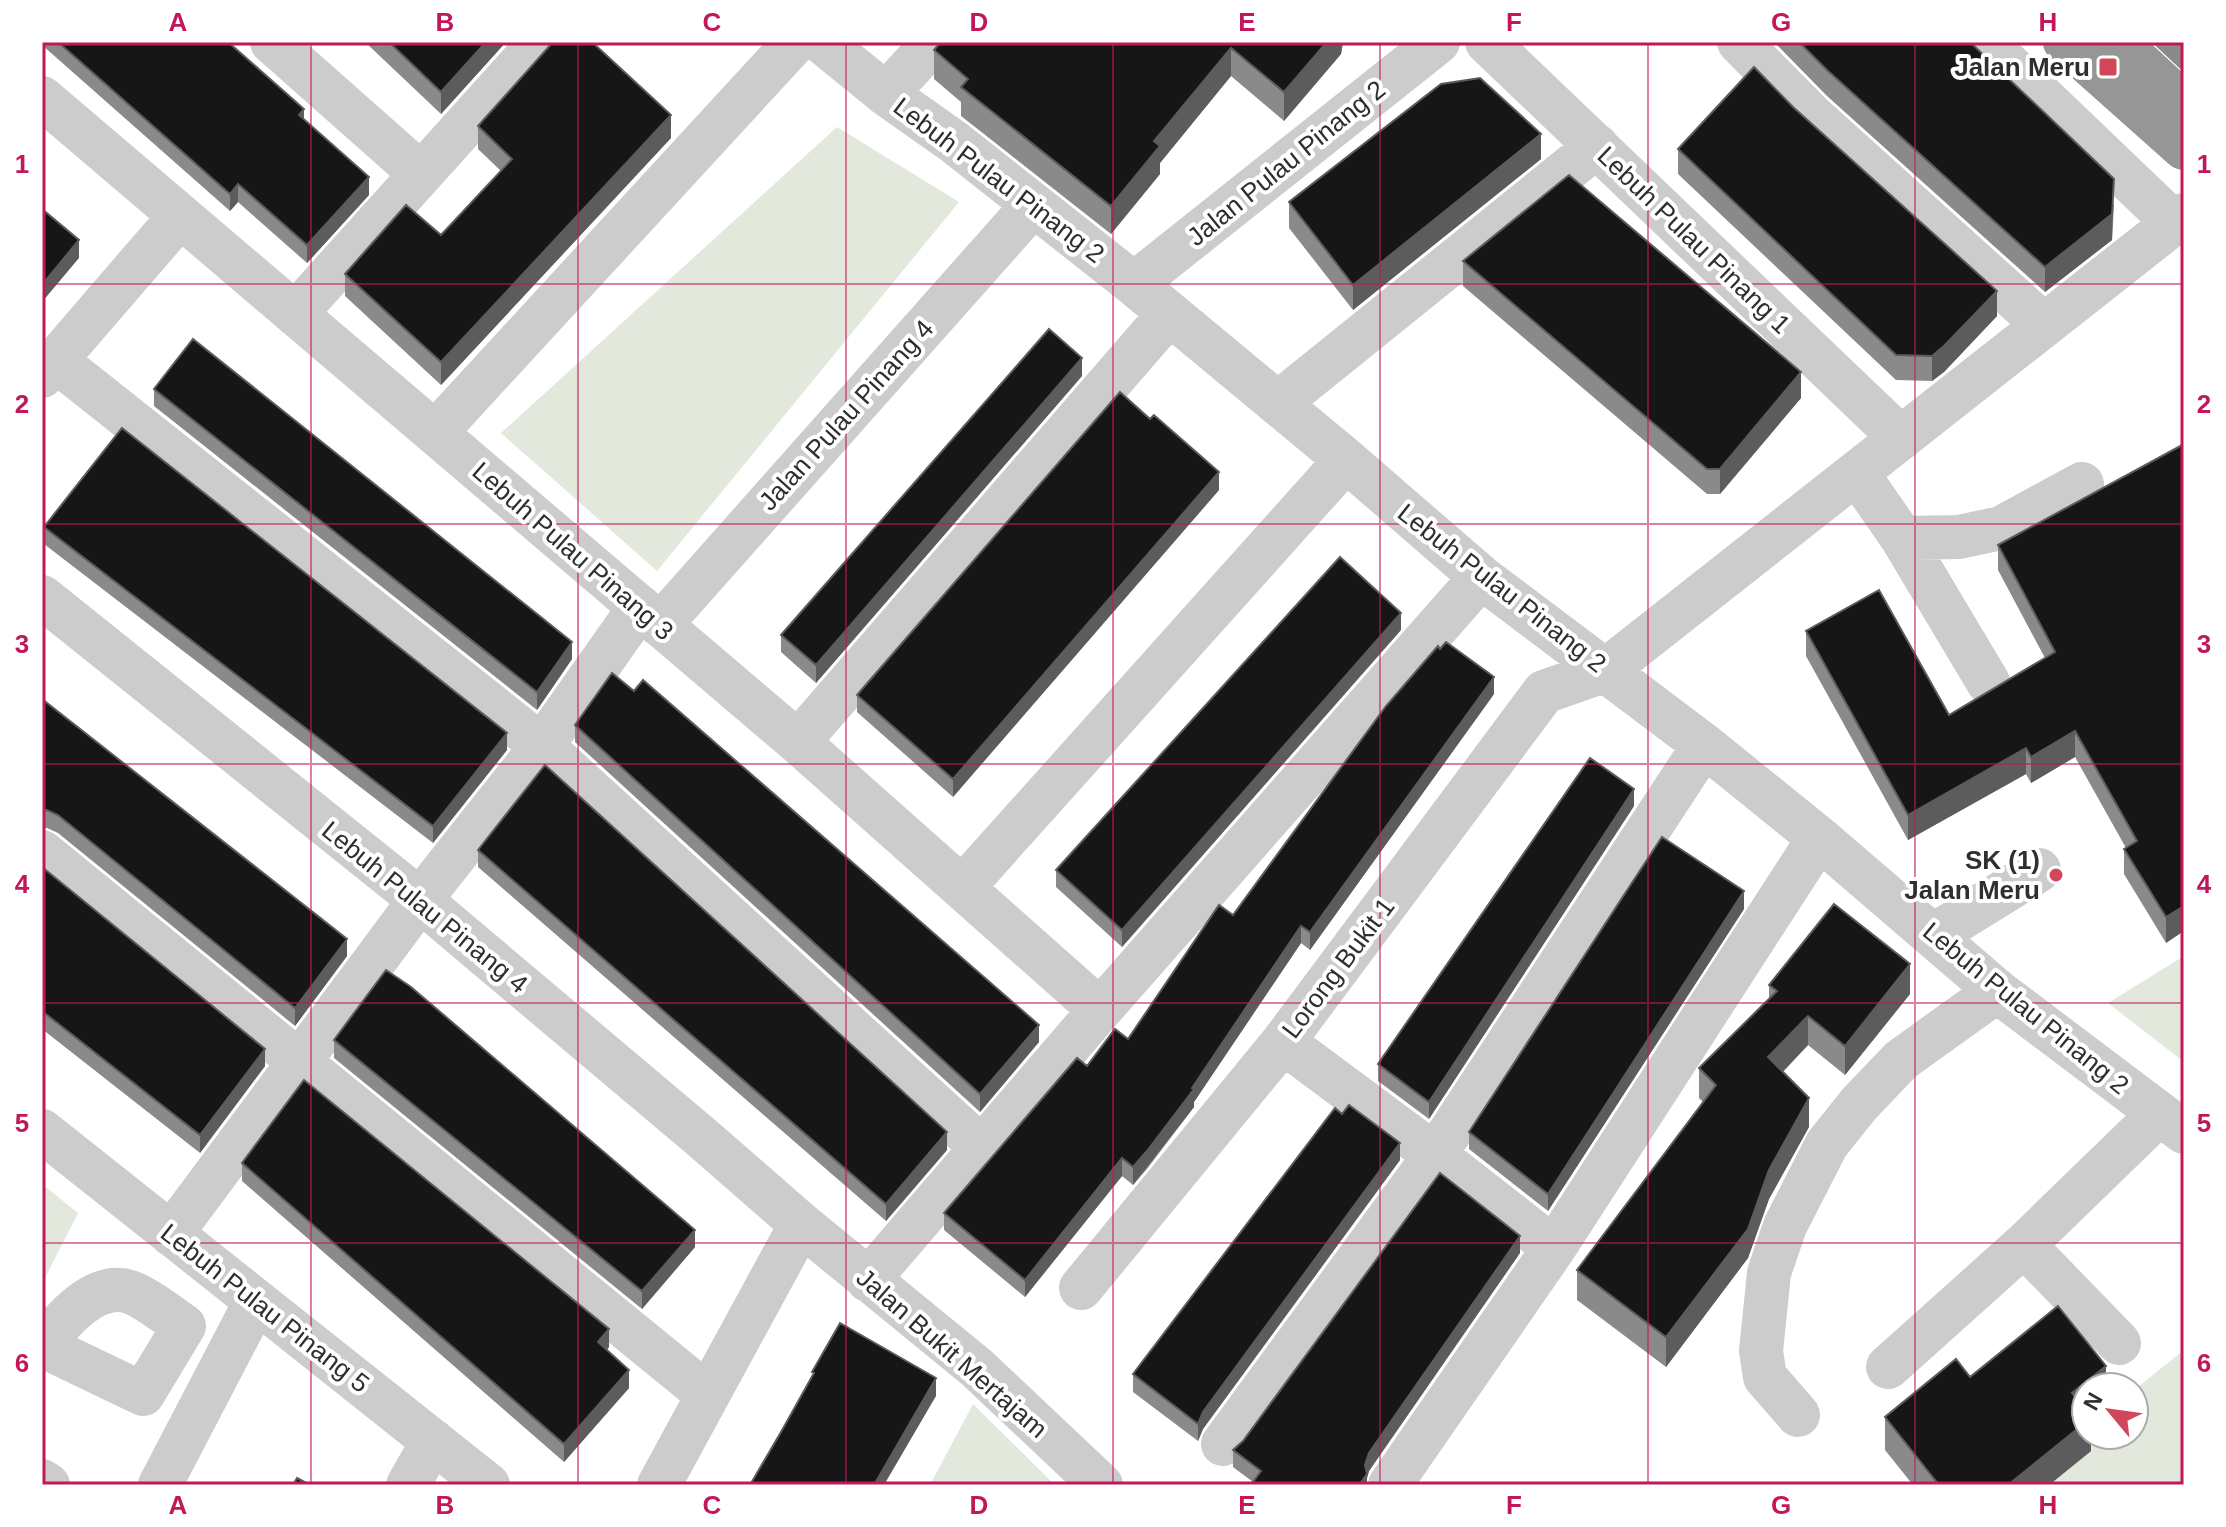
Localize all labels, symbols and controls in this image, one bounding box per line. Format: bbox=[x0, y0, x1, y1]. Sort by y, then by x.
text: A bbox=[169, 7, 188, 37]
text: B bbox=[436, 7, 454, 37]
text: C bbox=[703, 7, 722, 37]
text: D bbox=[970, 7, 988, 37]
text: E bbox=[1238, 7, 1256, 37]
text: F bbox=[1506, 7, 1522, 37]
text: G bbox=[1771, 7, 1791, 37]
text: H bbox=[2039, 7, 2057, 37]
place label: Jalan Meru bbox=[1954, 52, 2090, 82]
marker: Jalan Meru bbox=[2097, 56, 2119, 78]
street label: Jalan Pulau Pinang 2 bbox=[1181, 74, 1391, 252]
street label: Lebuh Pulau Pinang 2 bbox=[888, 91, 1110, 269]
street label: Lebuh Pulau Pinang 1 bbox=[1592, 140, 1796, 340]
text: 1 bbox=[15, 149, 29, 179]
text: 1 bbox=[2197, 149, 2211, 179]
street label: Jalan Pulau Pinang 4 bbox=[753, 314, 939, 516]
text: 2 bbox=[15, 389, 29, 419]
text: 2 bbox=[2197, 389, 2211, 419]
street label: Lebuh Pulau Pinang 3 bbox=[467, 456, 679, 646]
street label: Lebuh Pulau Pinang 2 bbox=[1392, 497, 1612, 679]
text: 3 bbox=[15, 629, 29, 659]
text: 3 bbox=[2197, 629, 2211, 659]
street label: Lebuh Pulau Pinang 4 bbox=[316, 815, 534, 999]
place label: SK (1) Jalan Meru bbox=[1904, 845, 2040, 905]
marker: SK (1) Jalan Meru bbox=[2047, 866, 2065, 884]
text: 4 bbox=[15, 869, 30, 899]
text: 4 bbox=[2197, 869, 2212, 899]
street label: Lorong Bukit 1 bbox=[1276, 892, 1400, 1044]
street label: Lebuh Pulau Pinang 2 bbox=[1917, 916, 2135, 1100]
text: 5 bbox=[15, 1108, 29, 1138]
text: 5 bbox=[2197, 1108, 2211, 1138]
street label: Lebuh Pulau Pinang 5 bbox=[155, 1217, 375, 1399]
street label: Jalan Bukit Mertajam bbox=[851, 1262, 1053, 1444]
text: 6 bbox=[15, 1348, 29, 1378]
text: 6 bbox=[2197, 1348, 2211, 1378]
north arrow bbox=[2070, 1371, 2150, 1451]
text: N bbox=[2078, 1389, 2108, 1415]
text: A bbox=[169, 1490, 188, 1520]
text: B bbox=[436, 1490, 454, 1520]
text: C bbox=[703, 1490, 722, 1520]
text: D bbox=[970, 1490, 988, 1520]
text: E bbox=[1238, 1490, 1256, 1520]
text: F bbox=[1506, 1490, 1522, 1520]
text: G bbox=[1771, 1490, 1791, 1520]
text: H bbox=[2039, 1490, 2057, 1520]

